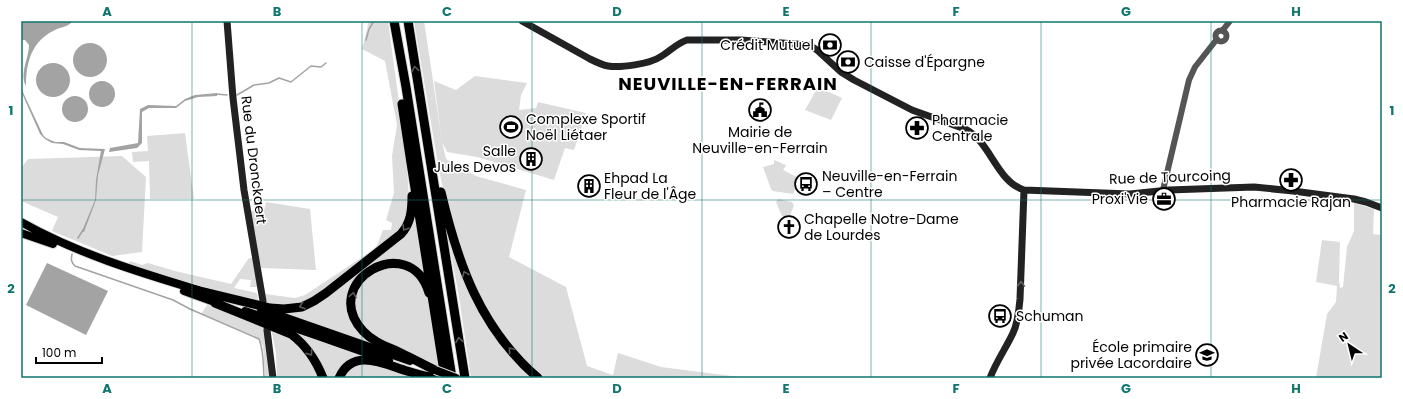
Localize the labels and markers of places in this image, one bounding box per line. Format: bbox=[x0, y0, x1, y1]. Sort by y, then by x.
bank icon: Crédit Mutuel bbox=[817, 32, 843, 58]
place label: Crédit Mutuel bbox=[720, 35, 814, 55]
bank icon: Caisse d'Épargne bbox=[835, 49, 861, 75]
place label: Caisse d'Épargne bbox=[864, 52, 985, 72]
public building icon: Mairie de Neuville-en-Ferrain bbox=[747, 97, 773, 123]
place label: Complexe Sportif Noël Liétaer bbox=[526, 109, 646, 145]
place label: Pharmacie Centrale bbox=[932, 110, 1009, 146]
sports icon: Complexe Sportif Noël Liétaer bbox=[498, 114, 524, 140]
pharmacy icon: Pharmacie Centrale bbox=[904, 115, 930, 141]
place label: Mairie de Neuville-en-Ferrain bbox=[692, 122, 828, 158]
place label: Salle Jules Devos bbox=[434, 141, 516, 177]
building icon: Salle Jules Devos bbox=[518, 146, 544, 172]
place label: Neuville-en-Ferrain – Centre bbox=[822, 166, 957, 202]
pharmacy icon: Pharmacie Rajan bbox=[1278, 167, 1304, 193]
place label: Ehpad La Fleur de l'Âge bbox=[604, 168, 697, 204]
bus stop icon: Neuville-en-Ferrain – Centre bbox=[793, 171, 819, 197]
building icon: Ehpad La Fleur de l'Âge bbox=[576, 173, 602, 199]
office icon: Proxi'Vie bbox=[1151, 186, 1177, 212]
place label: Proxi'Vie bbox=[1092, 189, 1148, 209]
place label: Pharmacie Rajan bbox=[1231, 192, 1351, 212]
place label: Chapelle Notre-Dame de Lourdes bbox=[804, 209, 959, 245]
church icon: Chapelle Notre-Dame de Lourdes bbox=[776, 214, 802, 240]
bus stop icon: Schuman bbox=[987, 303, 1013, 329]
place label: Schuman bbox=[1016, 306, 1083, 326]
place label: École primaire privée Lacordaire bbox=[1070, 337, 1192, 373]
school or university icon: École primaire privée Lacordaire bbox=[1194, 342, 1220, 368]

